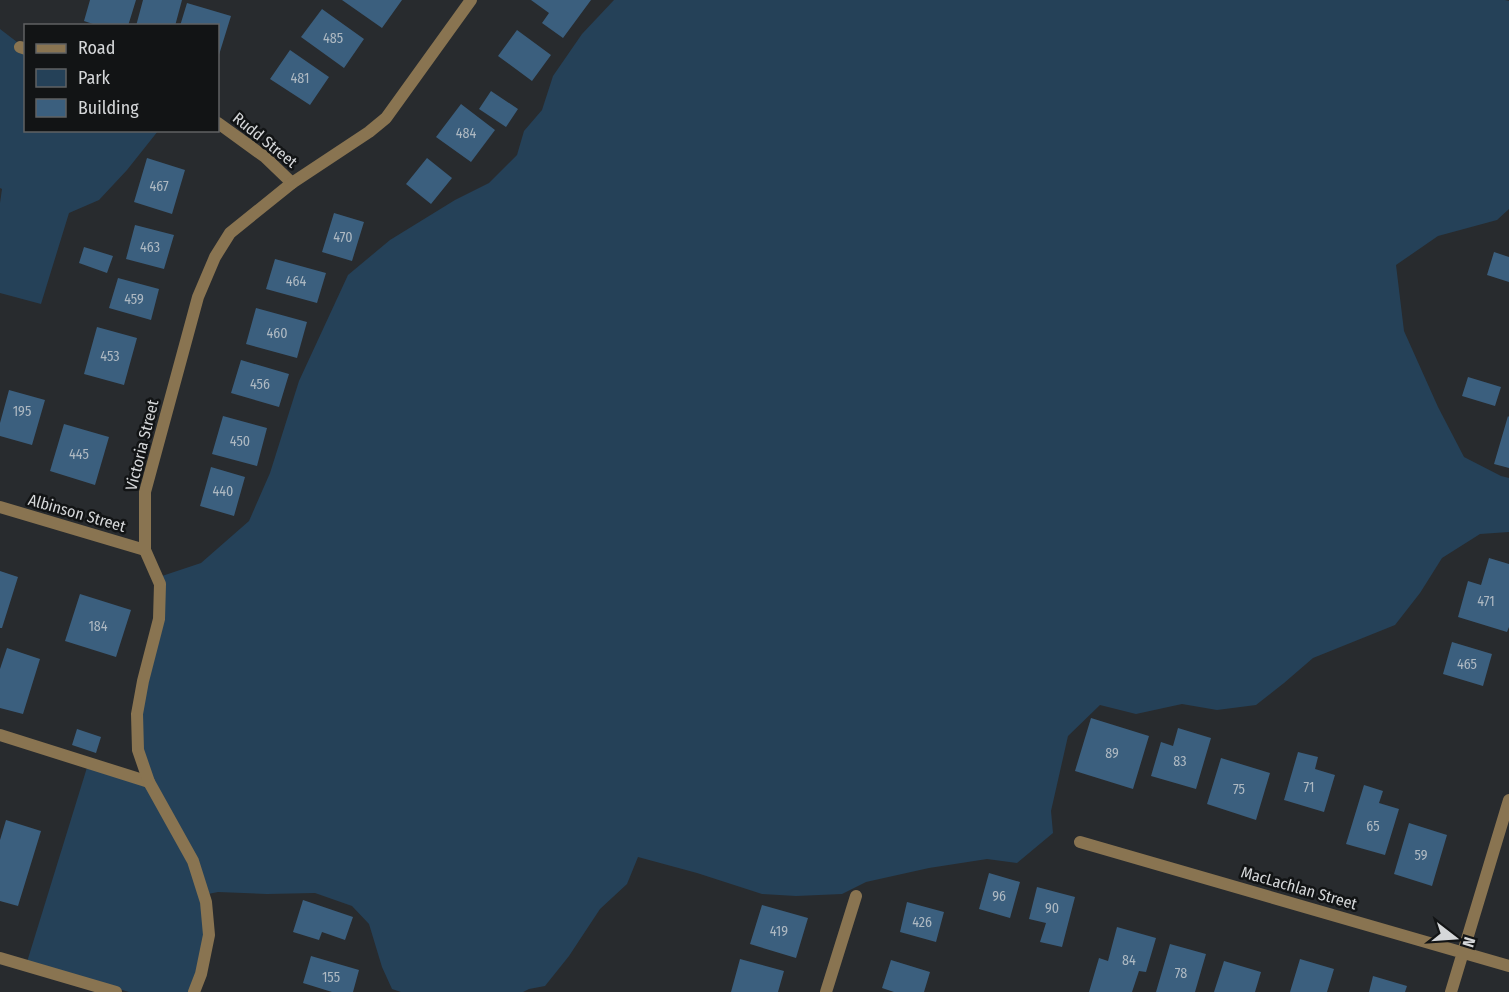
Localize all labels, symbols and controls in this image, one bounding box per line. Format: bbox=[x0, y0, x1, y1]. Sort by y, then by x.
legend bbox=[24, 24, 219, 132]
house number: 485 bbox=[323, 30, 343, 47]
text: Road bbox=[78, 37, 115, 59]
text: Park bbox=[78, 67, 111, 89]
house number: 481 bbox=[291, 70, 309, 87]
text: Building bbox=[78, 97, 139, 119]
street label: Rudd Street bbox=[229, 108, 302, 172]
house number: 484 bbox=[456, 125, 476, 142]
house number: 467 bbox=[149, 178, 169, 195]
house number: 470 bbox=[333, 229, 353, 246]
house number: 463 bbox=[140, 239, 160, 256]
house number: 464 bbox=[286, 273, 306, 290]
house number: 459 bbox=[124, 291, 144, 308]
house number: 460 bbox=[266, 325, 288, 342]
house number: 453 bbox=[100, 348, 120, 365]
house number: 456 bbox=[250, 376, 270, 393]
street label: Victoria Street bbox=[122, 397, 163, 492]
house number: 195 bbox=[13, 403, 31, 420]
house number: 450 bbox=[230, 433, 250, 450]
house number: 445 bbox=[69, 446, 89, 463]
house number: 440 bbox=[213, 483, 233, 500]
street label: Albinson Street bbox=[26, 490, 129, 536]
house number: 471 bbox=[1477, 593, 1495, 610]
house number: 184 bbox=[88, 618, 108, 635]
house number: 465 bbox=[1457, 656, 1477, 673]
house number: 89 bbox=[1105, 745, 1119, 762]
house number: 83 bbox=[1173, 753, 1187, 770]
house number: 71 bbox=[1304, 779, 1314, 796]
house number: 75 bbox=[1233, 781, 1245, 798]
house number: 65 bbox=[1366, 818, 1380, 835]
house number: 59 bbox=[1414, 847, 1428, 864]
street label: MacLachlan Street bbox=[1239, 862, 1360, 914]
house number: 96 bbox=[992, 888, 1006, 905]
house number: 90 bbox=[1045, 900, 1059, 917]
north arrow bbox=[1425, 908, 1485, 968]
house number: 426 bbox=[912, 914, 932, 931]
house number: 419 bbox=[770, 923, 788, 940]
text: N bbox=[1458, 935, 1479, 950]
house number: 84 bbox=[1122, 952, 1136, 969]
house number: 78 bbox=[1175, 965, 1187, 982]
house number: 155 bbox=[322, 969, 340, 986]

